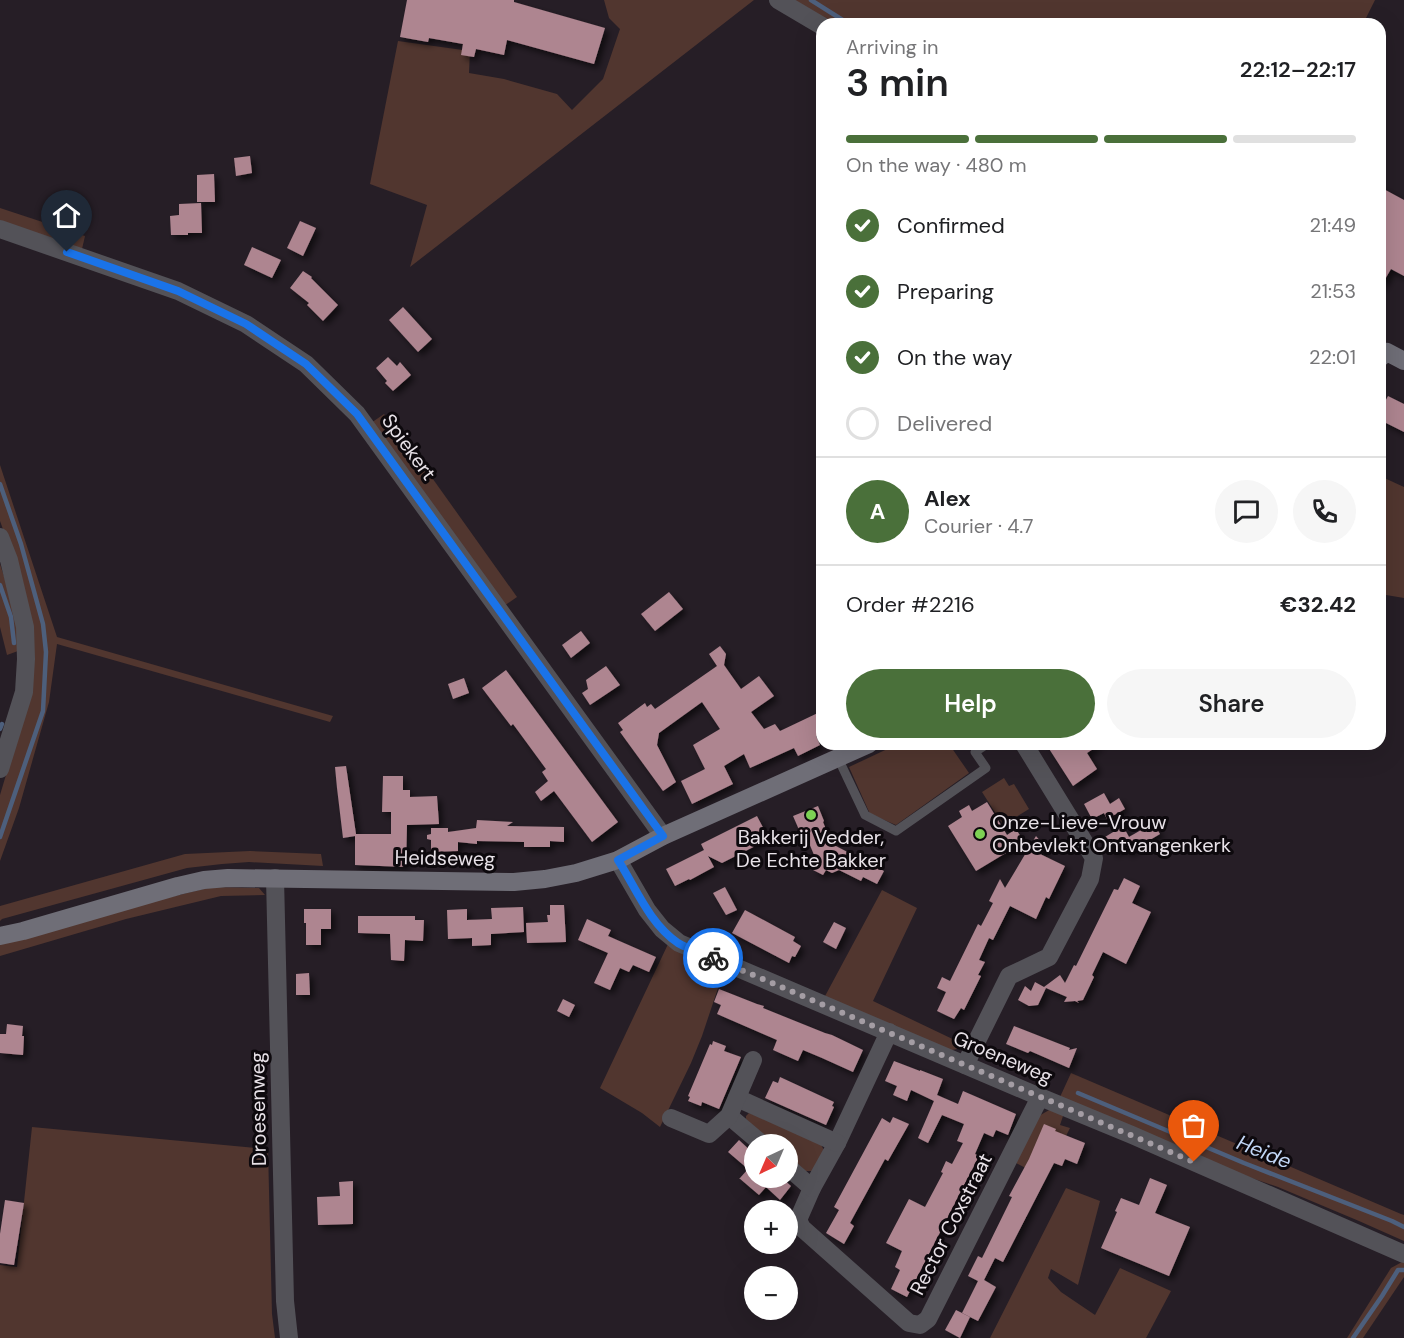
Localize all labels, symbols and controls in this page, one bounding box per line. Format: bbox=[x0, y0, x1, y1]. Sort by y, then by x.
text: Arriving in bbox=[846, 34, 938, 60]
text: 22:12–22:17 bbox=[1240, 55, 1356, 84]
text: 3 min bbox=[846, 57, 949, 108]
text: On the way · 480 m bbox=[846, 152, 1027, 178]
pin bbox=[41, 190, 92, 252]
icon: home bbox=[50, 199, 83, 232]
icon: check bbox=[846, 209, 879, 242]
text: Confirmed bbox=[897, 211, 1005, 240]
text: 21:49 bbox=[1310, 212, 1356, 238]
icon: check bbox=[846, 275, 879, 308]
text: Preparing bbox=[897, 277, 994, 306]
text: 21:53 bbox=[1310, 278, 1356, 304]
icon: check bbox=[846, 341, 879, 374]
text: On the way bbox=[897, 343, 1012, 372]
text: 22:01 bbox=[1309, 344, 1356, 370]
street label: Spiekert bbox=[376, 409, 442, 486]
text: Delivered bbox=[897, 409, 992, 438]
button: chat bbox=[1215, 480, 1278, 543]
button: phone bbox=[1293, 480, 1356, 543]
text: Alex bbox=[924, 484, 971, 513]
text: A bbox=[870, 497, 885, 526]
text: Courier · 4.7 bbox=[924, 513, 1033, 539]
text: Order #2216 bbox=[846, 590, 975, 619]
text: €32.42 bbox=[1280, 590, 1356, 619]
button: Help bbox=[846, 669, 1095, 738]
button: Share bbox=[1107, 669, 1356, 738]
marker: Bakkerij Vedder, De Echte Bakker bbox=[804, 808, 818, 822]
place label: Onze-Lieve-Vrouw Onbevlekt Ontvangenkerk bbox=[992, 809, 1231, 858]
place label: Bakkerij Vedder, De Echte Bakker bbox=[736, 824, 886, 873]
marker: Onze-Lieve-Vrouw Onbevlekt Ontvangenkerk bbox=[973, 827, 987, 841]
street label: Heidseweg bbox=[394, 844, 496, 872]
courier bbox=[683, 928, 743, 988]
icon: bike bbox=[697, 942, 730, 975]
street label: Groeneweg bbox=[950, 1024, 1056, 1090]
street label: Droesenweg bbox=[244, 1052, 272, 1166]
pin bbox=[1168, 1100, 1219, 1162]
icon: bag bbox=[1177, 1109, 1210, 1142]
water label: Heide bbox=[1233, 1128, 1295, 1176]
north arrow bbox=[744, 1134, 798, 1188]
map controls bbox=[744, 1134, 798, 1320]
street label: Rector Coxstraat bbox=[904, 1149, 998, 1299]
button: + bbox=[744, 1200, 798, 1254]
button: − bbox=[744, 1266, 798, 1320]

